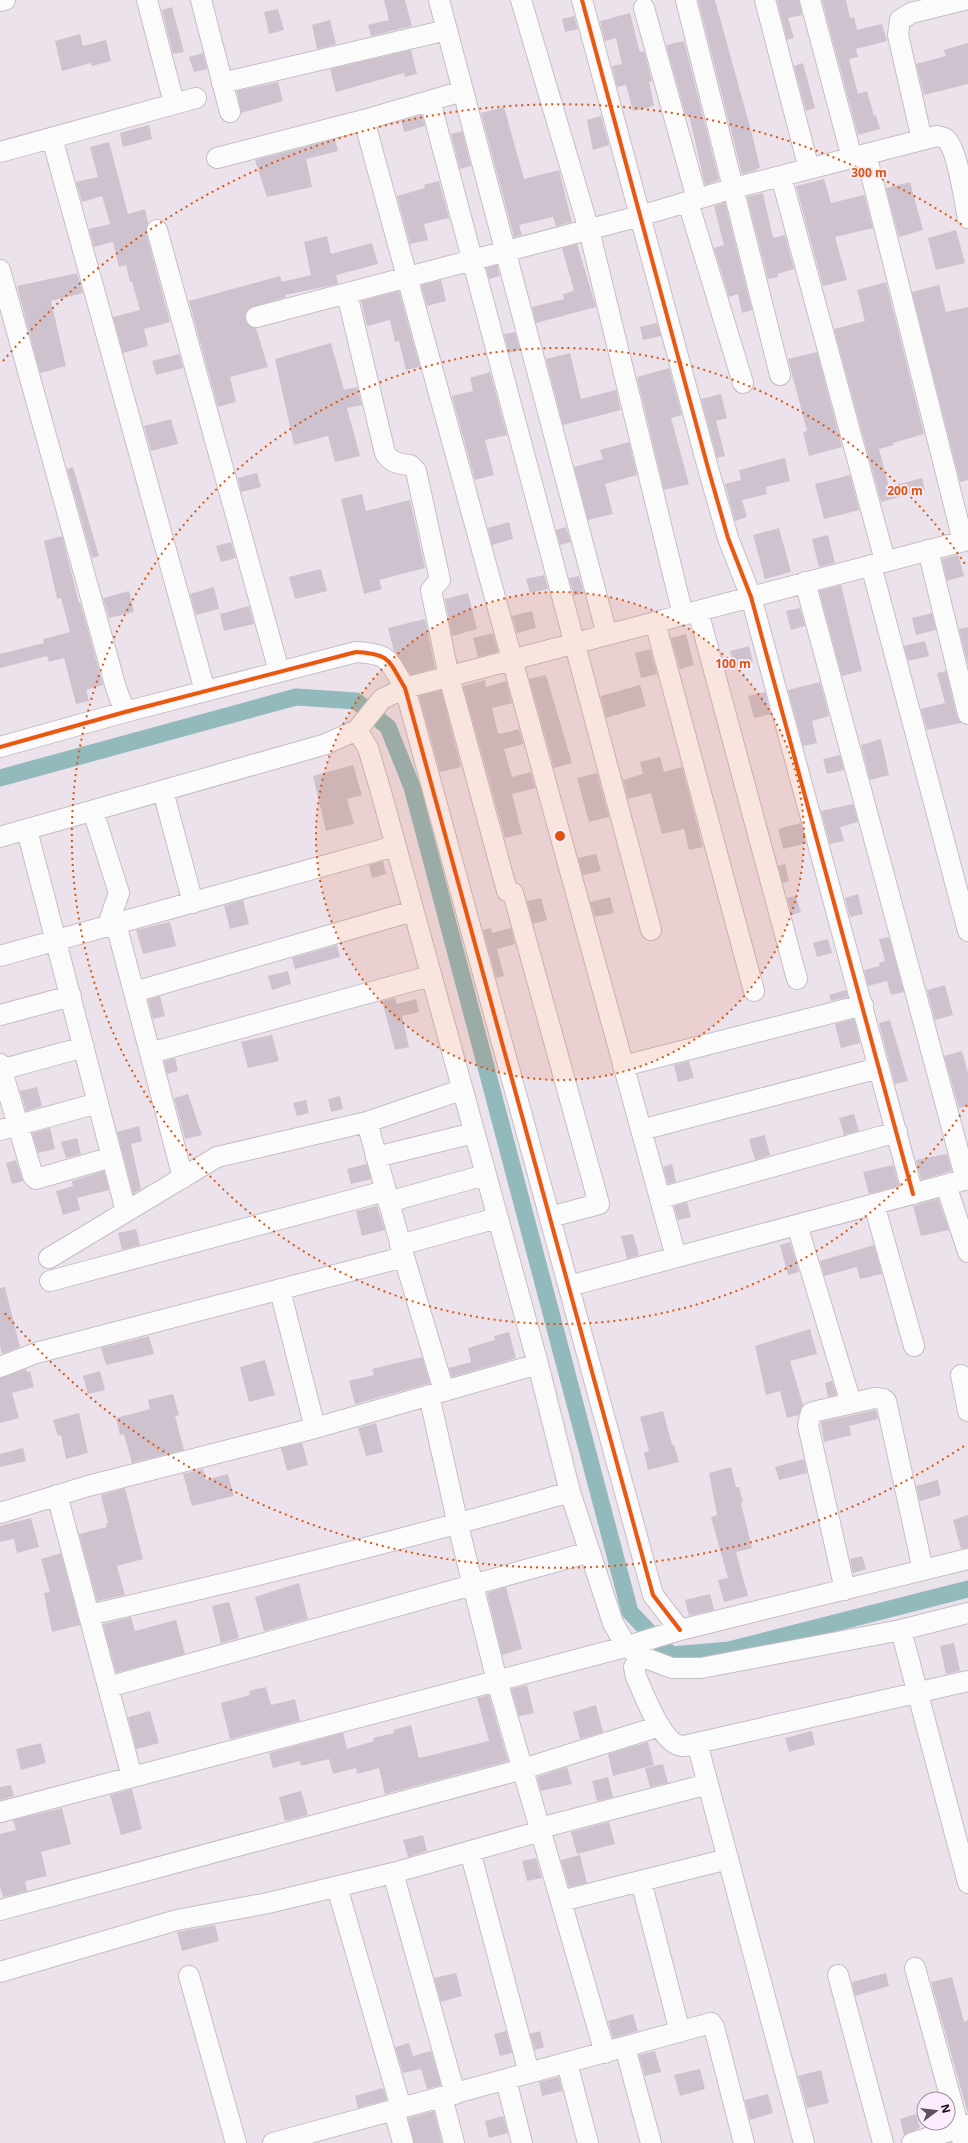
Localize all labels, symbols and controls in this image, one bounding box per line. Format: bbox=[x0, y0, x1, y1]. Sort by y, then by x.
text: 300 m bbox=[851, 164, 887, 181]
text: 200 m bbox=[887, 482, 923, 499]
text: 100 m bbox=[715, 655, 751, 672]
centre of rings bbox=[553, 829, 567, 843]
north arrow bbox=[916, 2091, 956, 2131]
text: N bbox=[938, 2102, 955, 2115]

